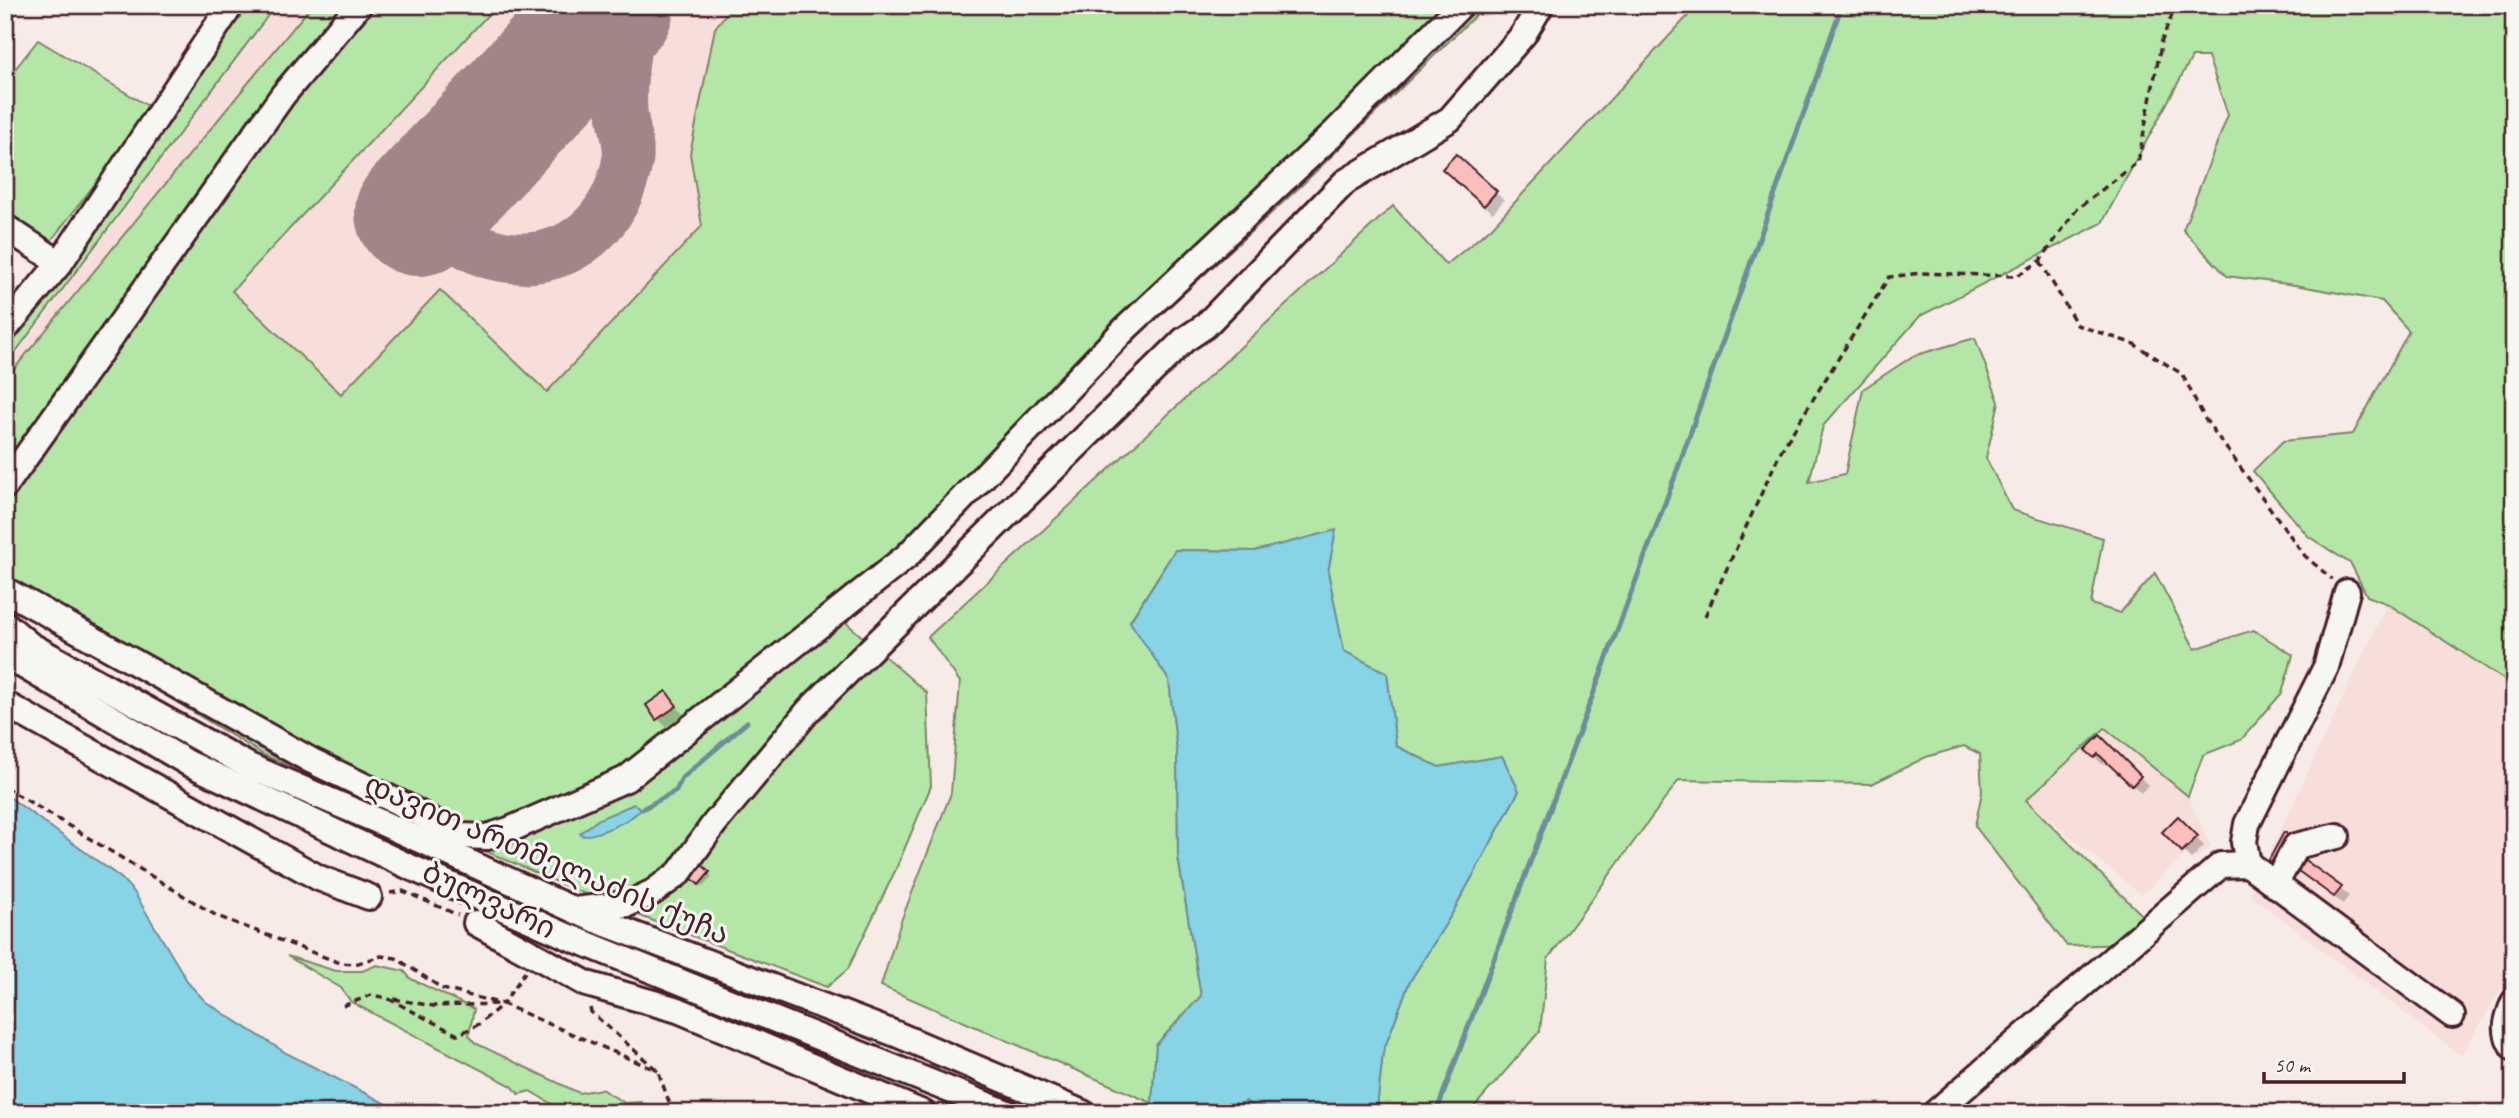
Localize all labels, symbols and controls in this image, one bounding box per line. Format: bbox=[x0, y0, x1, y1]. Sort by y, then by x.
street label: დავით ართმელაძის ქუჩა bbox=[359, 765, 735, 953]
street label: ბულვარი bbox=[416, 853, 562, 947]
scale bar bbox=[2264, 1041, 2404, 1085]
text: 50 m bbox=[2274, 1052, 2312, 1078]

